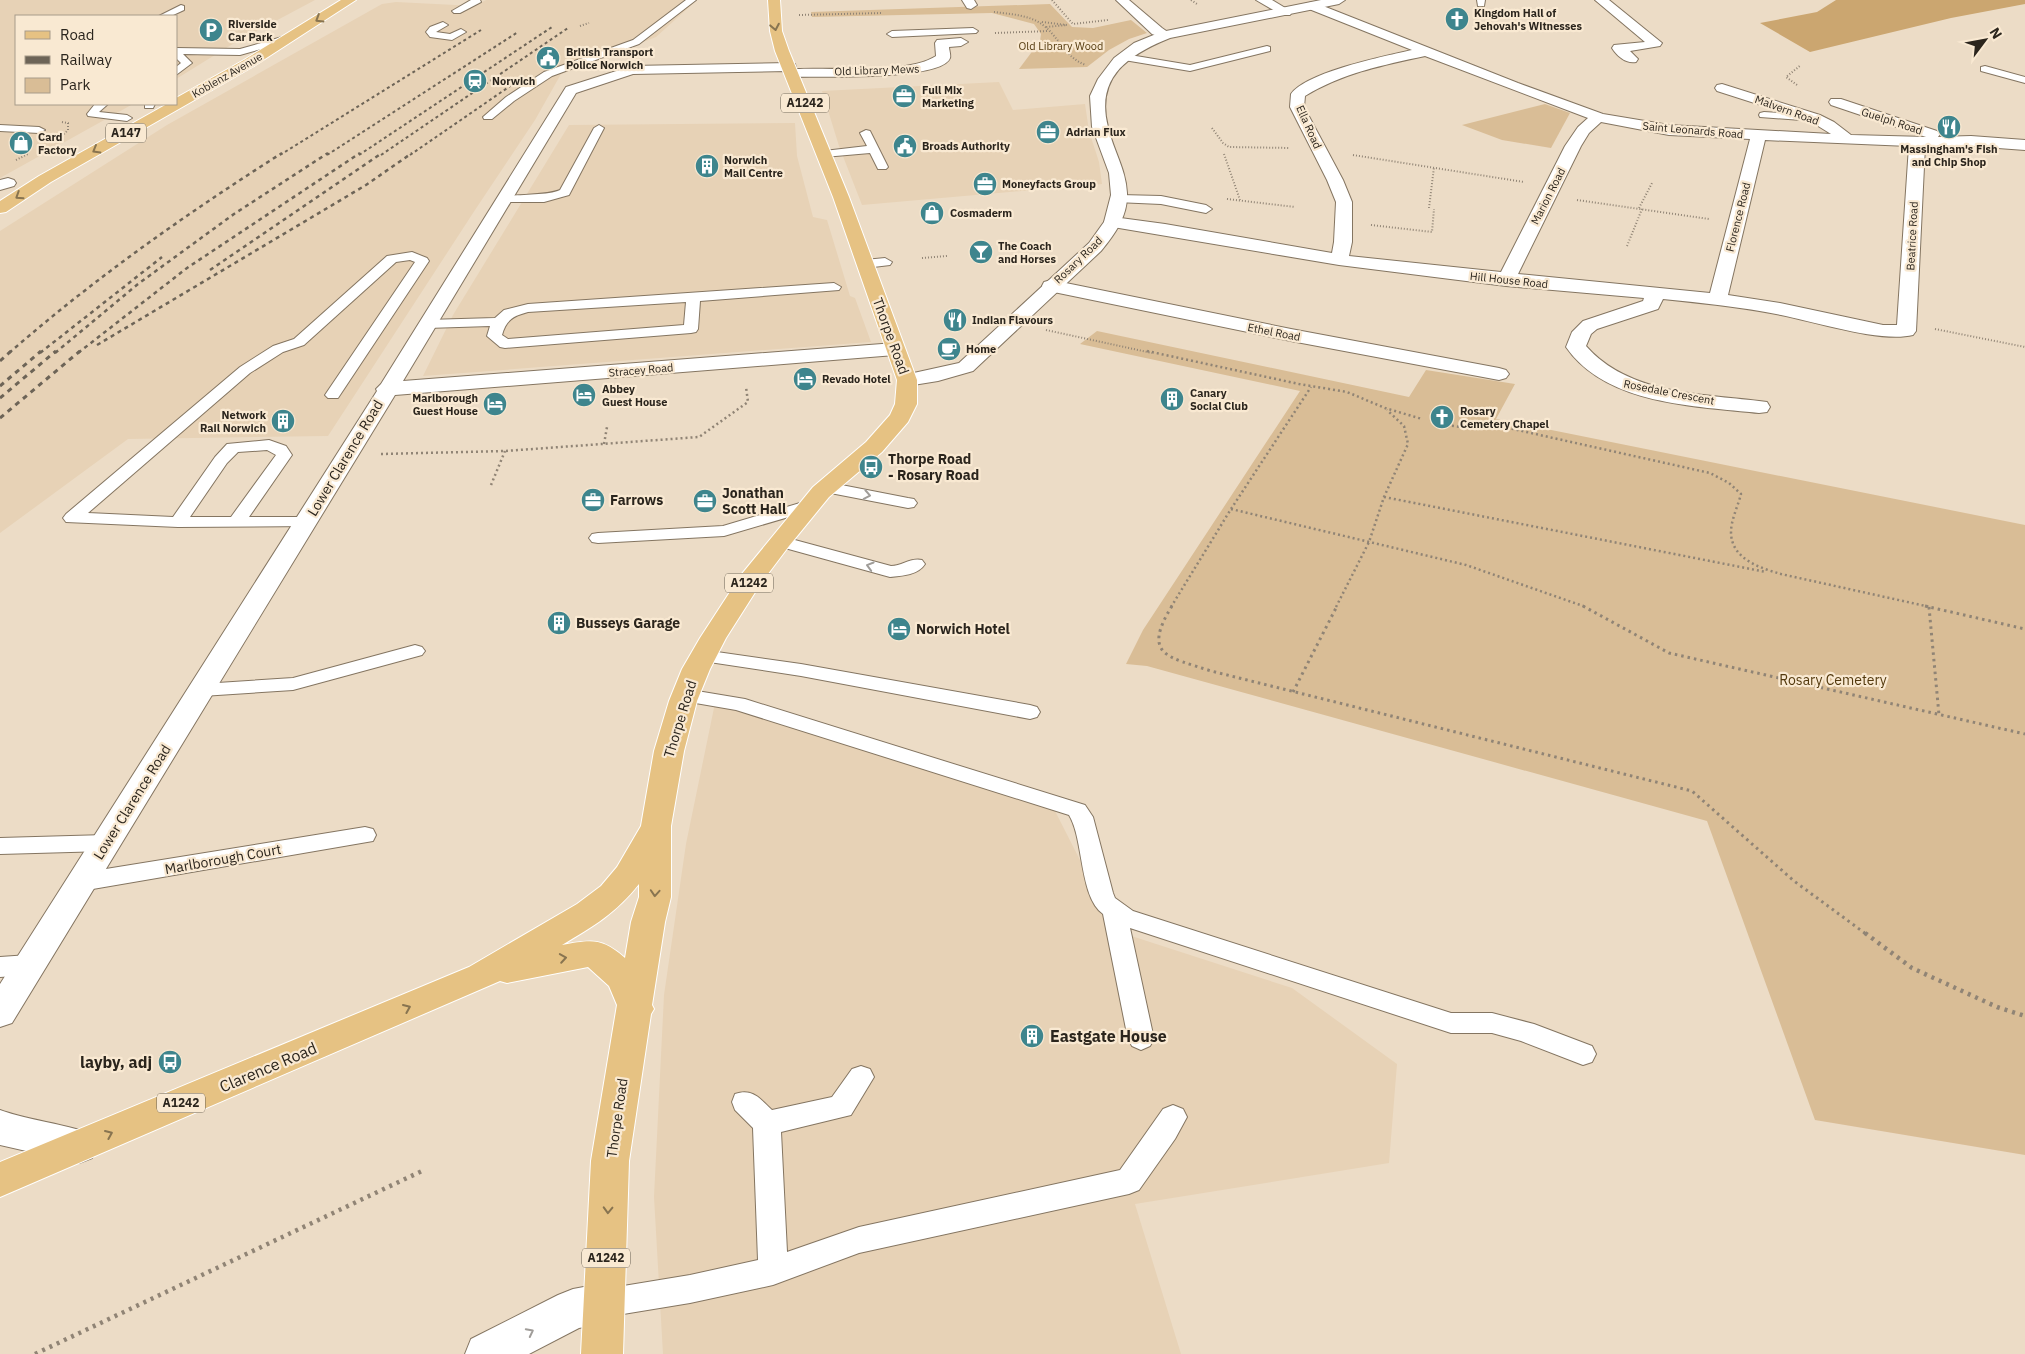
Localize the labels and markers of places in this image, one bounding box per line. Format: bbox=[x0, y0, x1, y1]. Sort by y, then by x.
church icon: Kingdom Hall of Jehovah's Witnesses bbox=[1444, 6, 1470, 32]
place label: Kingdom Hall of Jehovah's Witnesses bbox=[1474, 6, 1583, 33]
parking icon: Riverside Car Park bbox=[198, 17, 224, 43]
place label: Riverside Car Park bbox=[228, 17, 277, 44]
public building icon: British Transport Police Norwich bbox=[535, 45, 561, 71]
place label: British Transport Police Norwich bbox=[566, 45, 653, 72]
station icon: Norwich bbox=[462, 68, 488, 94]
place label: Norwich bbox=[492, 74, 535, 88]
office icon: Full Mix Marketing bbox=[891, 83, 917, 109]
place label: Full Mix Marketing bbox=[922, 83, 975, 110]
restaurant icon: Massingham's Fish and Chip Shop bbox=[1936, 114, 1962, 140]
office icon: Adrian Flux bbox=[1035, 119, 1061, 145]
place label: Adrian Flux bbox=[1066, 125, 1126, 139]
shop icon: Card Factory bbox=[8, 130, 34, 156]
place label: Card Factory bbox=[38, 130, 77, 157]
public building icon: Broads Authority bbox=[892, 133, 918, 159]
place label: Broads Authority bbox=[922, 139, 1010, 153]
place label: Massingham's Fish and Chip Shop bbox=[1900, 142, 1998, 169]
building icon: Norwich Mail Centre bbox=[694, 153, 720, 179]
place label: Norwich Mail Centre bbox=[724, 153, 783, 180]
office icon: Moneyfacts Group bbox=[972, 171, 998, 197]
place label: Moneyfacts Group bbox=[1002, 177, 1096, 191]
shop icon: Cosmaderm bbox=[919, 200, 945, 226]
place label: Cosmaderm bbox=[950, 206, 1012, 220]
bar icon: The Coach and Horses bbox=[968, 239, 994, 265]
place label: The Coach and Horses bbox=[998, 239, 1056, 266]
restaurant icon: Indian Flavours bbox=[942, 307, 968, 333]
place label: Indian Flavours bbox=[972, 313, 1054, 327]
cafe icon: Home bbox=[936, 336, 962, 362]
place label: Home bbox=[966, 342, 996, 356]
hotel icon: Revado Hotel bbox=[792, 366, 818, 392]
place label: Revado Hotel bbox=[822, 372, 891, 386]
hotel icon: Abbey Guest House bbox=[571, 382, 597, 408]
place label: Abbey Guest House bbox=[602, 382, 667, 409]
building icon: Canary Social Club bbox=[1159, 386, 1185, 412]
place label: Canary Social Club bbox=[1190, 386, 1248, 413]
place label: Marlborough Guest House bbox=[412, 391, 478, 418]
hotel icon: Marlborough Guest House bbox=[482, 391, 508, 417]
church icon: Rosary Cemetery Chapel bbox=[1429, 404, 1455, 430]
place label: Rosary Cemetery Chapel bbox=[1460, 404, 1550, 431]
place label: Network Rail Norwich bbox=[200, 408, 267, 435]
building icon: Network Rail Norwich bbox=[270, 408, 296, 434]
place label: Thorpe Road - Rosary Road bbox=[888, 450, 979, 484]
bus stop icon: Thorpe Road - Rosary Road bbox=[858, 454, 884, 480]
place label: Jonathan Scott Hall bbox=[722, 484, 786, 518]
office icon: Farrows bbox=[580, 487, 606, 513]
office icon: Jonathan Scott Hall bbox=[692, 488, 718, 514]
place label: Farrows bbox=[610, 491, 663, 509]
building icon: Busseys Garage bbox=[546, 610, 572, 636]
place label: Busseys Garage bbox=[576, 614, 680, 632]
hotel icon: Norwich Hotel bbox=[886, 616, 912, 642]
place label: Norwich Hotel bbox=[916, 620, 1010, 638]
building icon: Eastgate House bbox=[1019, 1023, 1045, 1049]
place label: Eastgate House bbox=[1050, 1026, 1167, 1046]
bus stop icon: layby, adj bbox=[157, 1049, 183, 1075]
place label: layby, adj bbox=[80, 1052, 152, 1072]

